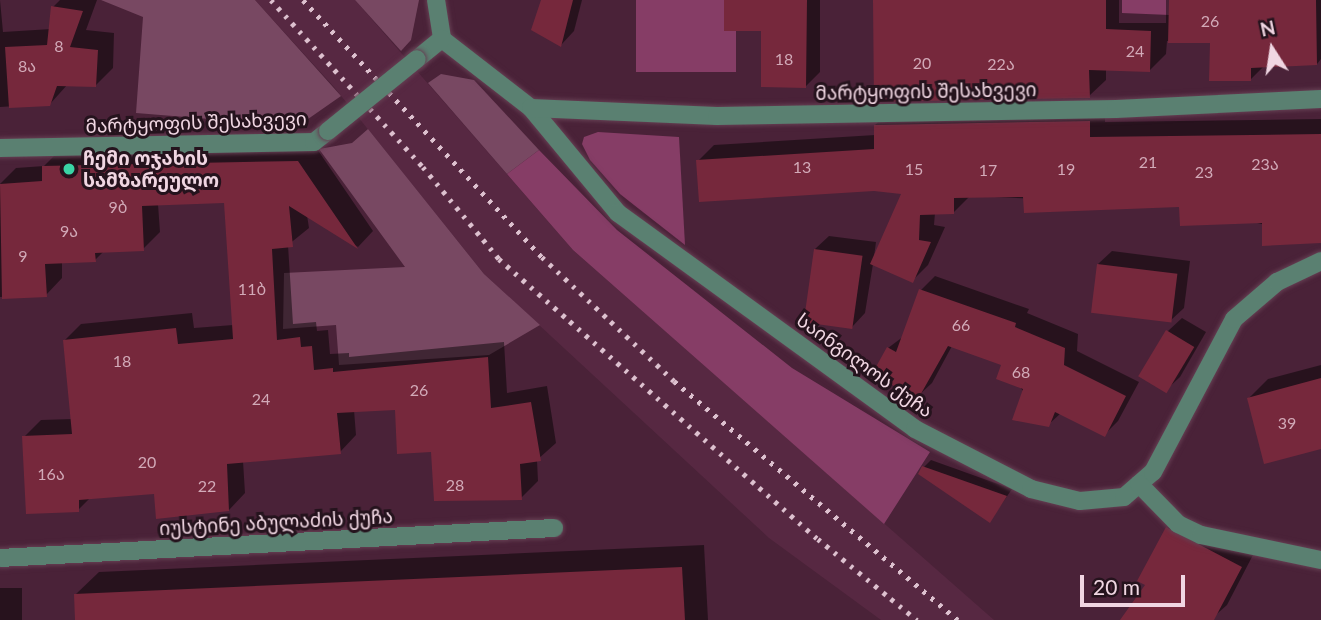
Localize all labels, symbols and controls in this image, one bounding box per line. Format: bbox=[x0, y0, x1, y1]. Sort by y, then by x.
house number: 26 bbox=[1201, 11, 1219, 31]
north arrow bbox=[1237, 14, 1307, 84]
text: N bbox=[1258, 15, 1277, 41]
house number: 8 bbox=[54, 36, 64, 56]
house number: 24 bbox=[1126, 41, 1144, 61]
house number: 18 bbox=[775, 49, 793, 69]
house number: 20 bbox=[913, 53, 931, 73]
house number: 22ა bbox=[987, 54, 1015, 74]
house number: 8ა bbox=[18, 56, 36, 76]
street label: მარტყოფის შესახვევი bbox=[815, 78, 1037, 104]
street label: მარტყოფის შესახვევი bbox=[85, 107, 307, 137]
place label: ჩემი ოჯახის სამზარეულო bbox=[83, 147, 219, 191]
house number: 21 bbox=[1139, 152, 1157, 172]
house number: 23ა bbox=[1251, 154, 1279, 174]
house number: 13 bbox=[793, 157, 811, 177]
house number: 15 bbox=[905, 159, 923, 179]
house number: 19 bbox=[1057, 159, 1075, 179]
house number: 17 bbox=[979, 160, 997, 180]
marker: ჩემი ოჯახის სამზარეულო bbox=[61, 161, 77, 177]
house number: 23 bbox=[1195, 162, 1213, 182]
house number: 9ბ bbox=[109, 197, 127, 217]
house number: 9ა bbox=[60, 221, 78, 241]
house number: 9 bbox=[18, 246, 28, 266]
house number: 11ბ bbox=[238, 279, 266, 299]
street label: საინგილოს ქუჩა bbox=[793, 308, 937, 422]
house number: 66 bbox=[952, 315, 970, 335]
house number: 18 bbox=[113, 351, 131, 371]
house number: 68 bbox=[1012, 362, 1030, 382]
house number: 26 bbox=[410, 380, 428, 400]
house number: 24 bbox=[252, 389, 270, 409]
house number: 39 bbox=[1278, 413, 1296, 433]
house number: 20 bbox=[138, 452, 156, 472]
house number: 16ა bbox=[37, 464, 65, 484]
house number: 28 bbox=[446, 475, 464, 495]
house number: 22 bbox=[198, 476, 216, 496]
street label: იუსტინე აბულაძის ქუჩა bbox=[159, 504, 393, 540]
scale bar bbox=[1083, 560, 1188, 604]
text: 20 m bbox=[1093, 574, 1140, 599]

